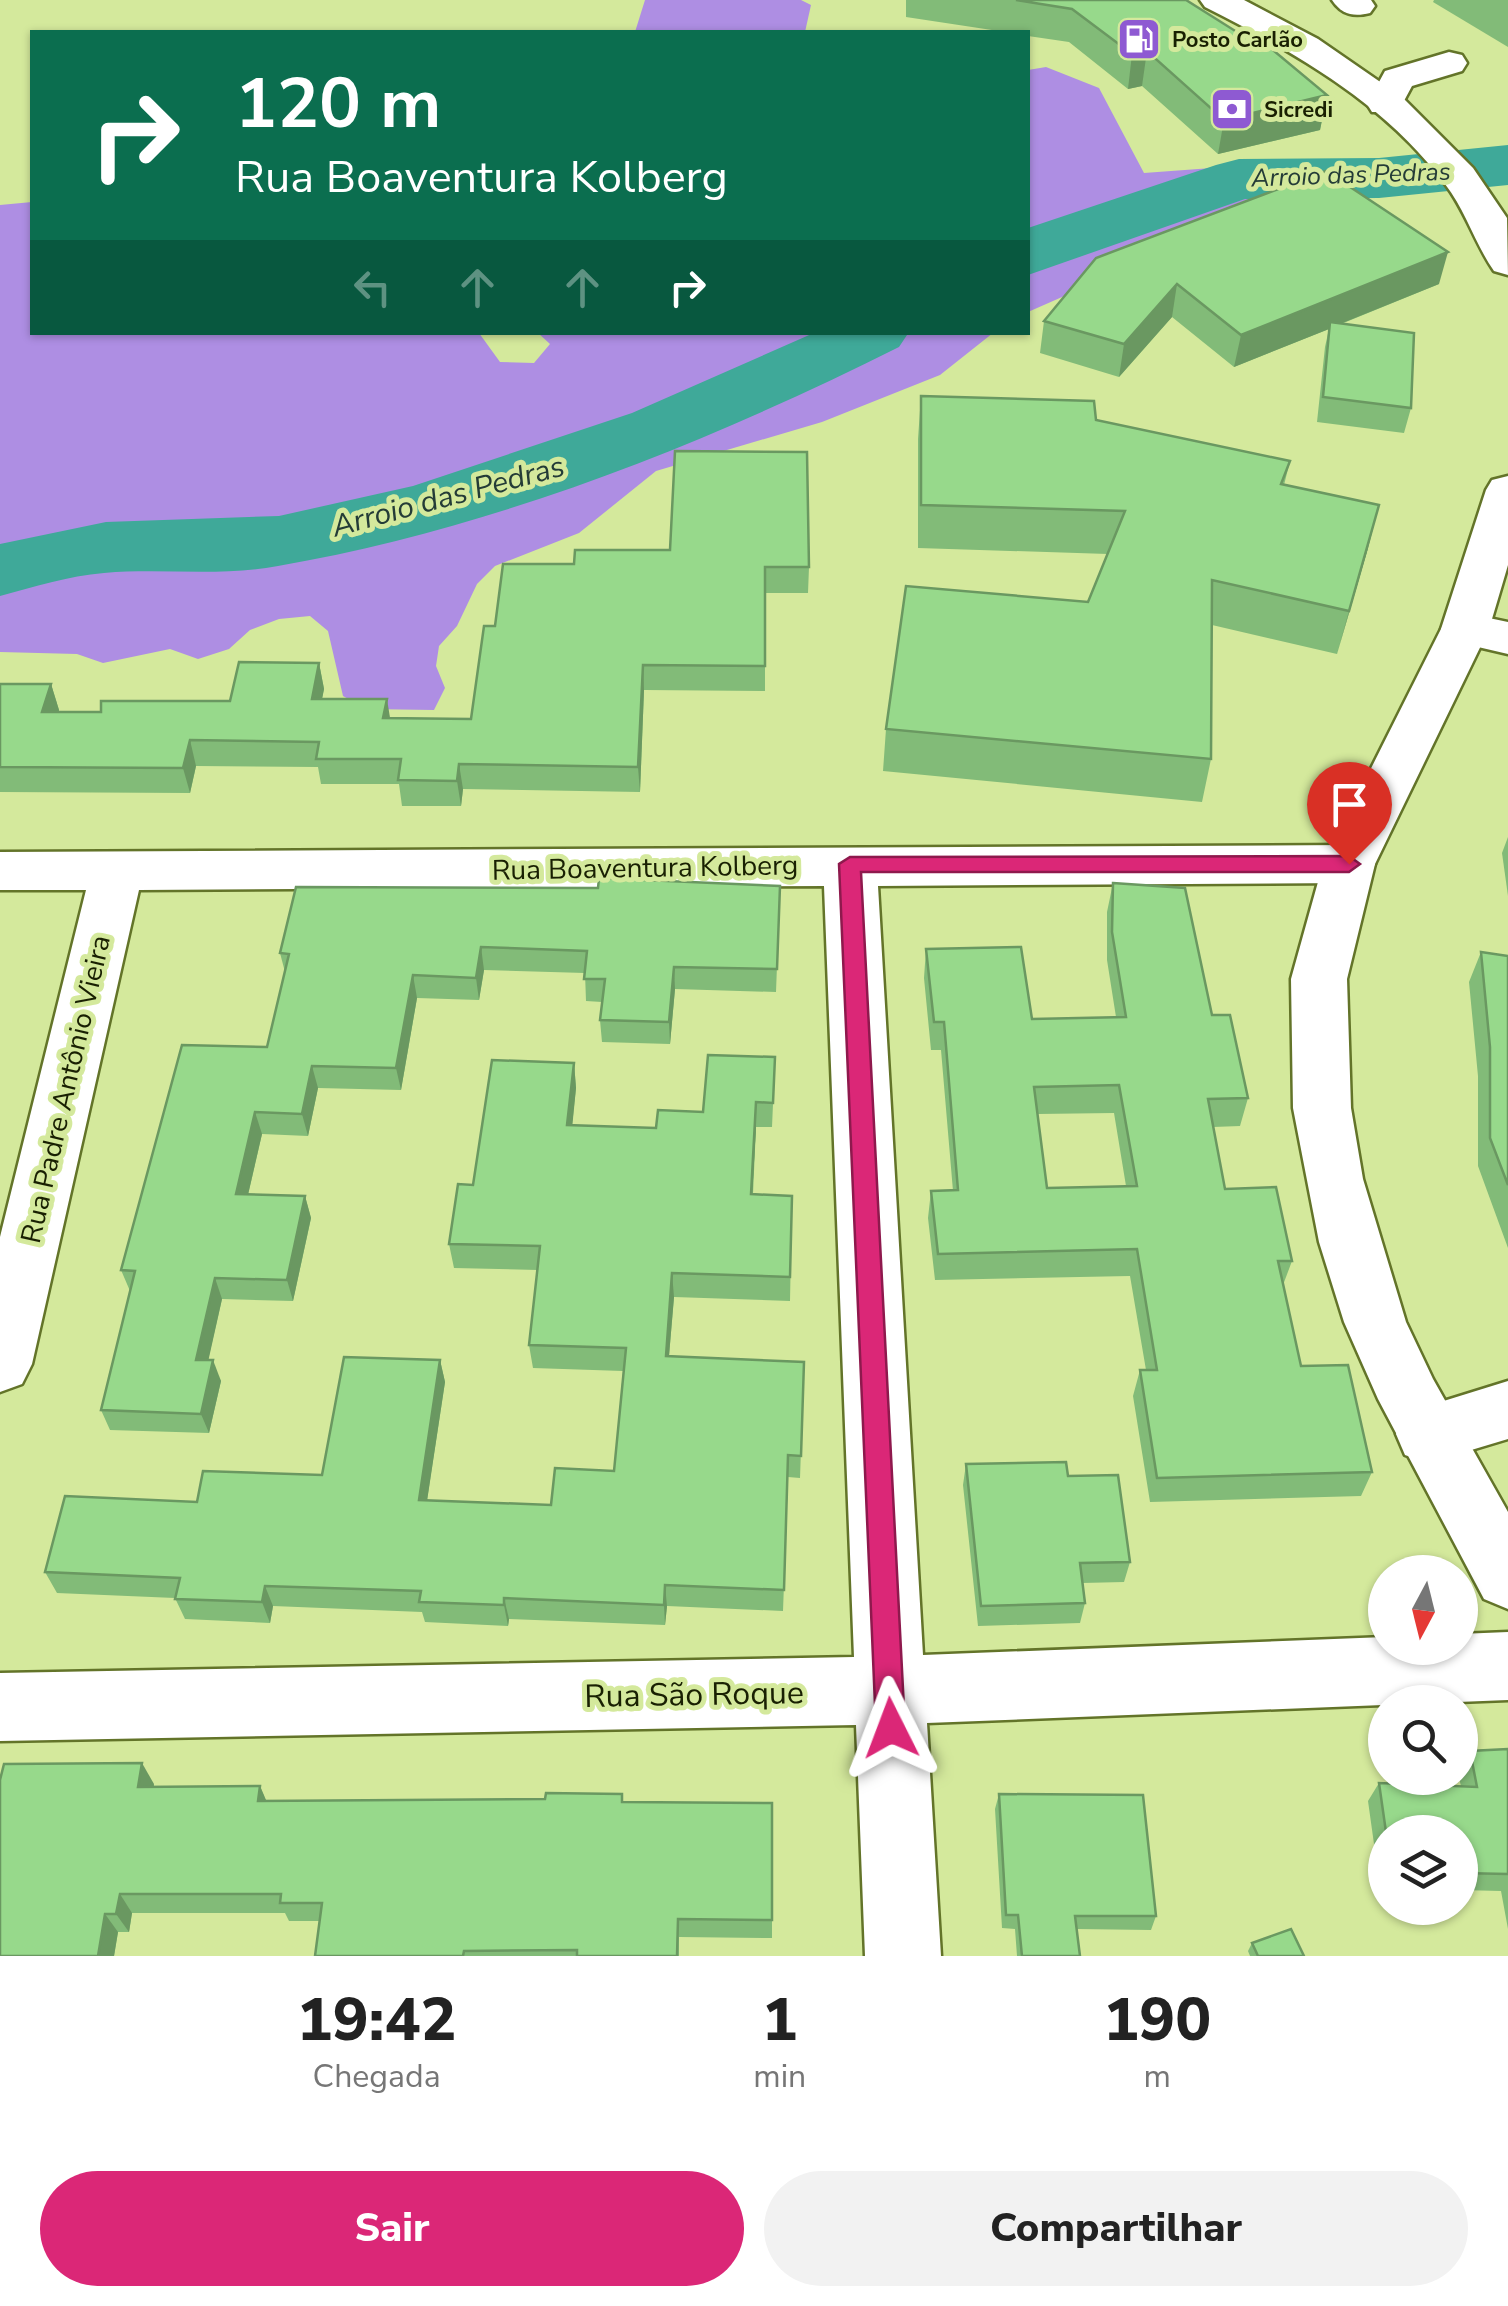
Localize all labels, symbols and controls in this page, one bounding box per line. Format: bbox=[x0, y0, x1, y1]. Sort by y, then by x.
fuel station icon: Posto Carlão bbox=[1116, 16, 1162, 62]
place label: Posto Carlão bbox=[1172, 25, 1303, 55]
text: 120 m bbox=[235, 56, 441, 152]
icon: right bbox=[70, 70, 200, 200]
bank icon: Sicredi bbox=[1209, 86, 1255, 132]
place label: Sicredi bbox=[1264, 95, 1333, 125]
text: Rua Boaventura Kolberg bbox=[235, 147, 728, 208]
water label: Arroio das Pedras bbox=[1250, 155, 1451, 196]
icon: left bbox=[345, 260, 400, 315]
icon: ahead bbox=[450, 260, 505, 315]
icon: ahead bbox=[555, 260, 610, 315]
icon: right bbox=[660, 260, 715, 315]
water label: Arroio das Pedras bbox=[326, 446, 569, 548]
pin bbox=[1307, 762, 1392, 865]
icon: arrive bbox=[1322, 777, 1377, 832]
street label: Rua Boaventura Kolberg bbox=[491, 846, 799, 890]
street label: Rua Padre Antônio Vieira bbox=[12, 931, 120, 1247]
north arrow bbox=[1368, 1555, 1478, 1665]
map controls bbox=[1368, 1555, 1478, 1925]
street label: Rua São Roque bbox=[584, 1671, 804, 1718]
position arrow bbox=[839, 1676, 943, 1780]
button: search bbox=[1368, 1685, 1478, 1795]
button: layers bbox=[1368, 1815, 1478, 1925]
text: 19:42 bbox=[297, 1979, 456, 2061]
text: 1 bbox=[762, 1979, 798, 2061]
text: 190 bbox=[1103, 1979, 1211, 2061]
text: Chegada bbox=[313, 2055, 441, 2098]
text: min bbox=[753, 2055, 806, 2098]
text: m bbox=[1143, 2055, 1171, 2098]
button: Sair bbox=[40, 2171, 744, 2286]
button: Compartilhar bbox=[764, 2171, 1468, 2286]

